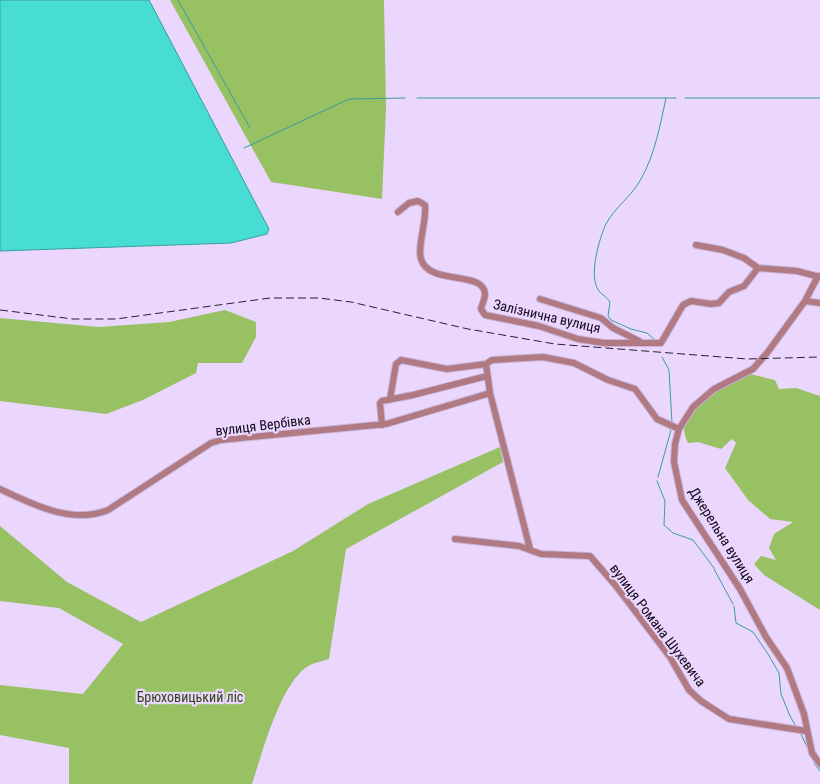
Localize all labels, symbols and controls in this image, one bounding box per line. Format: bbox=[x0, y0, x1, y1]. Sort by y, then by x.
street label: Залізнична вулиця bbox=[492, 296, 602, 336]
street label: вулиця Вербівка bbox=[214, 411, 312, 439]
street label: Джерельна вулиця bbox=[686, 484, 758, 586]
street label: вулиця Романа Шухевича bbox=[607, 561, 709, 689]
park label: Брюховицький ліс bbox=[137, 689, 243, 705]

